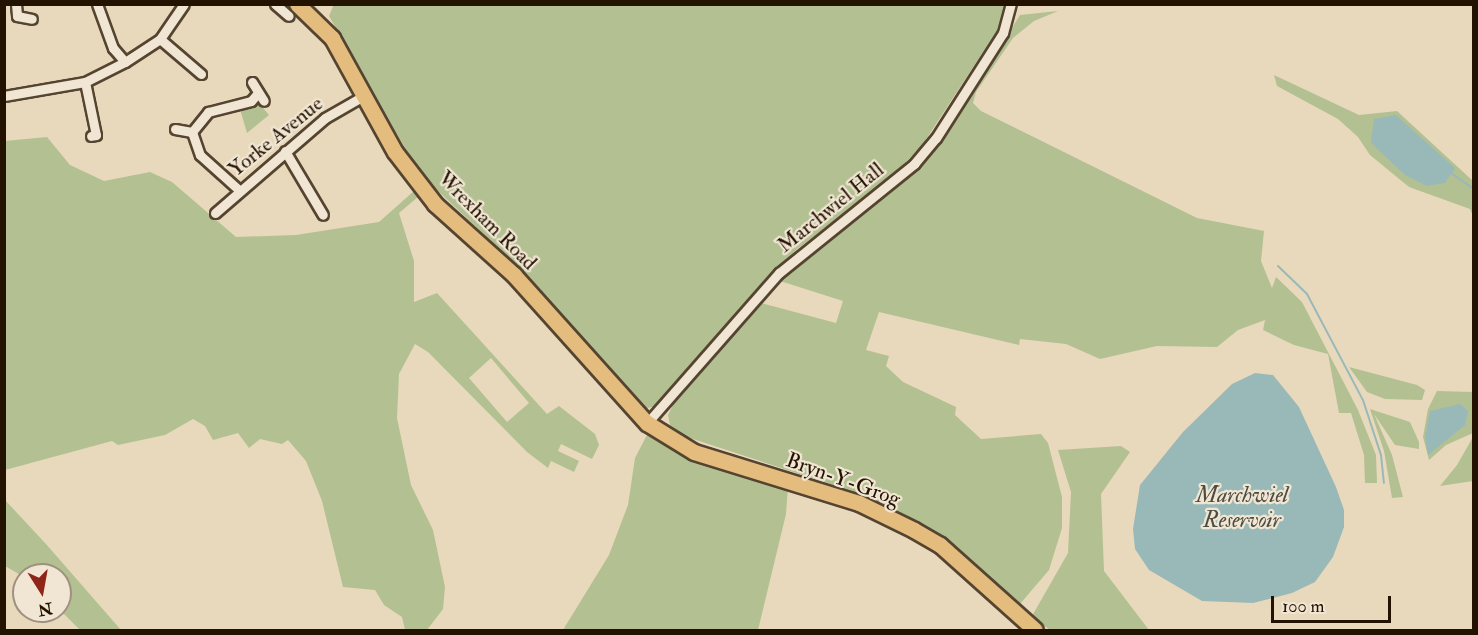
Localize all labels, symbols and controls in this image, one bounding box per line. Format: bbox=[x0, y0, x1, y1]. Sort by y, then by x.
street label: Yorke Avenue bbox=[224, 91, 328, 183]
street label: Marchwiel Hall bbox=[773, 157, 889, 259]
street label: Wrexham Road bbox=[432, 166, 542, 276]
street label: Bryn-Y-Grog bbox=[783, 448, 903, 512]
water label: Marchwiel Reservoir bbox=[1196, 482, 1288, 534]
north arrow bbox=[12, 563, 72, 623]
scale bar bbox=[1274, 584, 1394, 622]
text: 100 m bbox=[1282, 595, 1325, 618]
text: N bbox=[36, 598, 54, 620]

